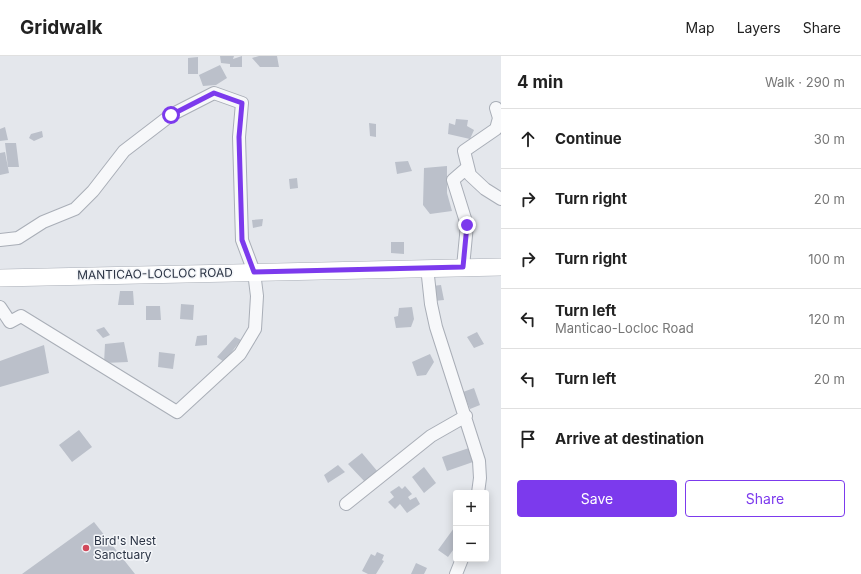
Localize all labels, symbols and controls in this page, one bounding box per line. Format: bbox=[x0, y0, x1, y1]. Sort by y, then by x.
text: Gridwalk bbox=[20, 16, 103, 39]
text: Map bbox=[686, 19, 715, 36]
text: Layers bbox=[737, 19, 781, 36]
text: Share bbox=[803, 19, 841, 36]
text: 4 min bbox=[517, 72, 563, 92]
text: Walk · 290 m bbox=[765, 74, 845, 90]
route start bbox=[162, 106, 180, 124]
icon: ahead bbox=[517, 128, 539, 150]
text: Continue bbox=[555, 129, 622, 148]
text: 30 m bbox=[814, 131, 845, 147]
icon: right bbox=[517, 188, 539, 210]
text: Turn right bbox=[555, 189, 627, 208]
text: 20 m bbox=[814, 191, 845, 207]
route end bbox=[458, 216, 476, 234]
icon: right bbox=[517, 248, 539, 270]
text: Turn right bbox=[555, 249, 627, 268]
text: 100 m bbox=[808, 251, 845, 267]
street label: MANTICAO-LOCLOC ROAD bbox=[77, 265, 233, 282]
text: Turn left bbox=[555, 301, 616, 320]
icon: left bbox=[517, 308, 539, 330]
text: 120 m bbox=[809, 311, 845, 327]
text: Manticao-Locloc Road bbox=[555, 320, 694, 336]
icon: left bbox=[517, 368, 539, 390]
text: Turn left bbox=[555, 369, 616, 388]
text: 20 m bbox=[814, 371, 845, 387]
icon: arrive bbox=[517, 428, 539, 450]
text: Arrive at destination bbox=[555, 429, 704, 448]
button: Save bbox=[517, 480, 677, 517]
button: Share bbox=[685, 480, 845, 517]
map controls bbox=[453, 490, 489, 562]
button: + bbox=[453, 490, 489, 526]
button: − bbox=[453, 526, 489, 562]
place label: Bird's Nest Sanctuary bbox=[94, 533, 156, 562]
marker: Bird's Nest Sanctuary bbox=[81, 543, 91, 553]

